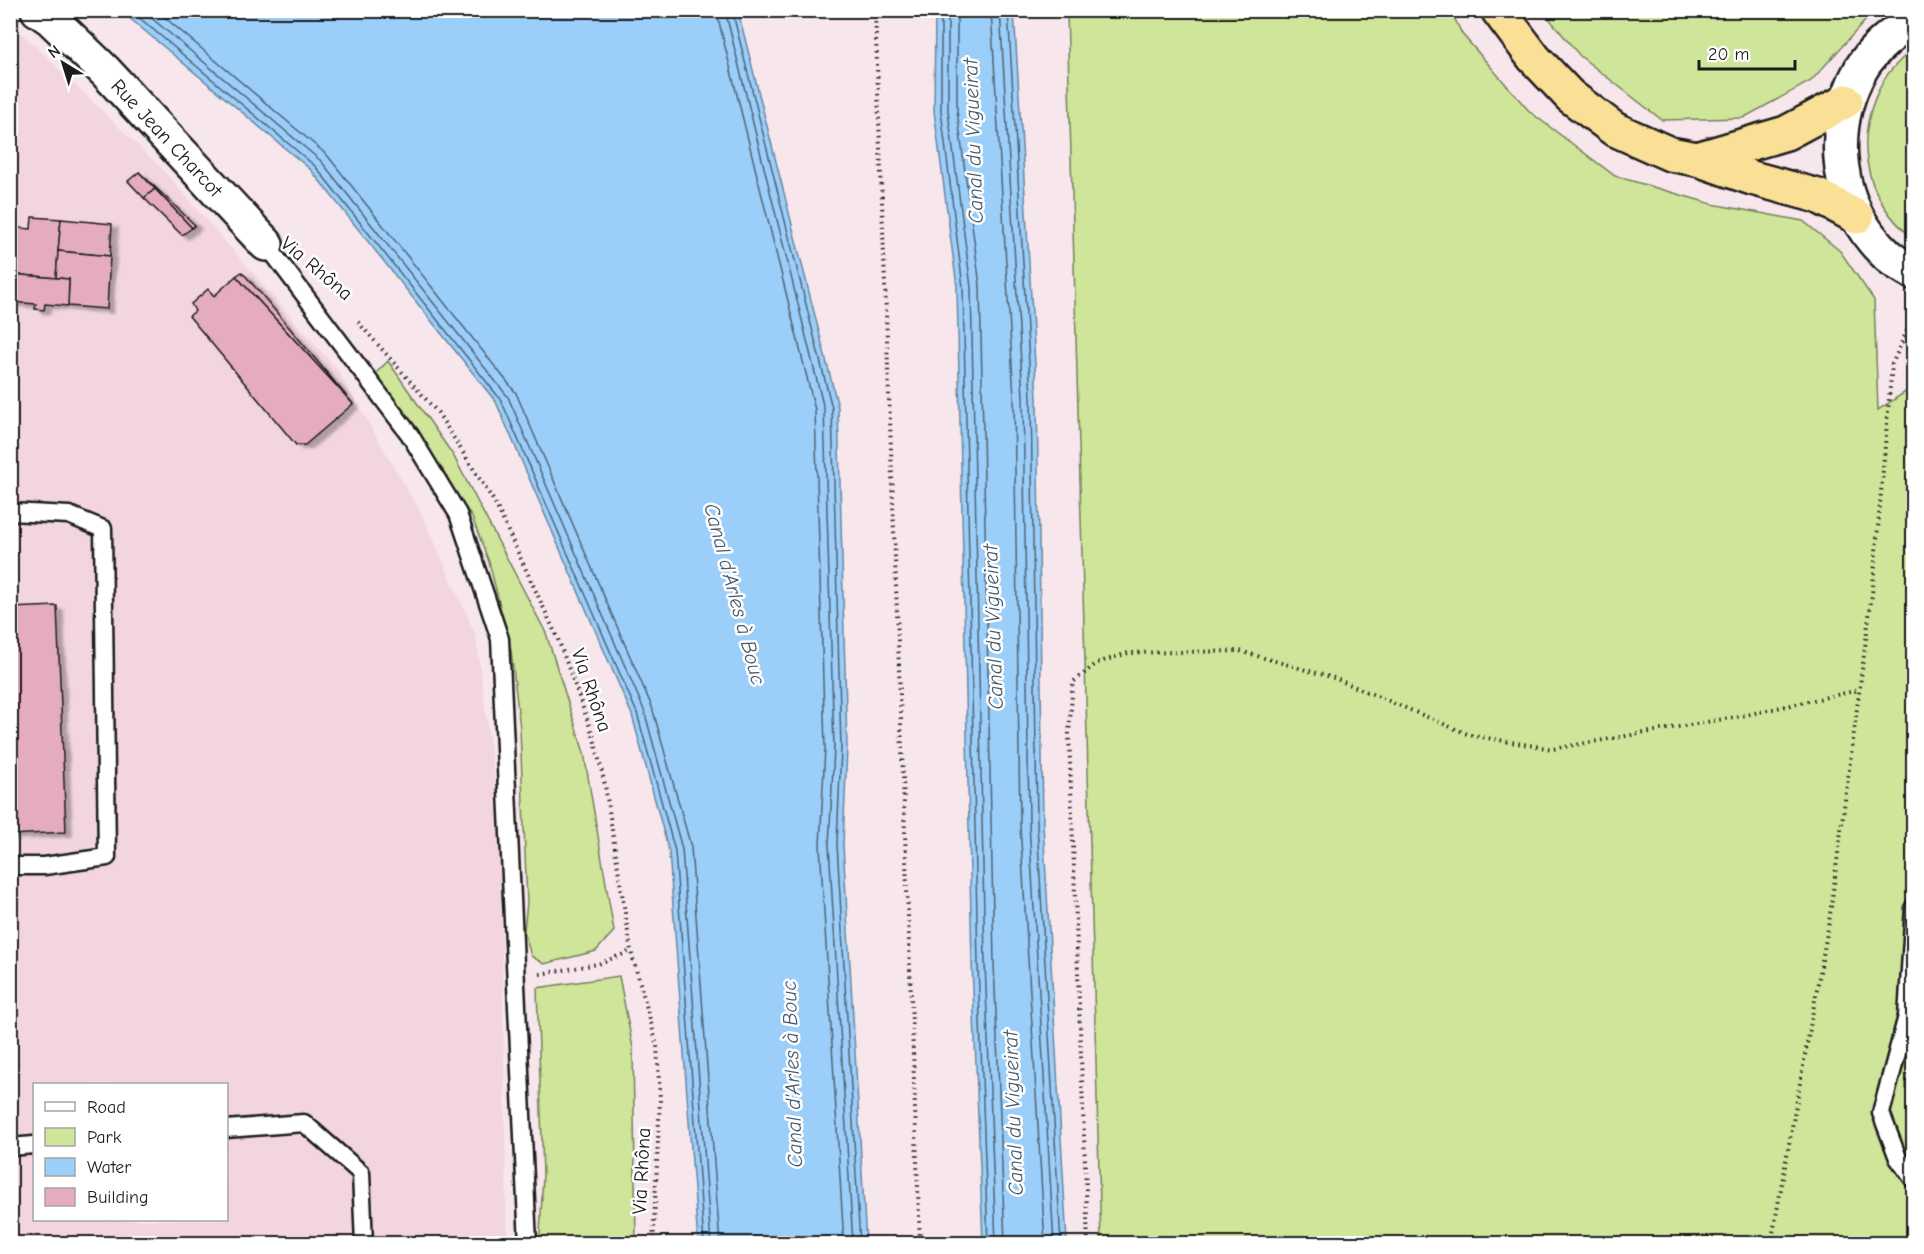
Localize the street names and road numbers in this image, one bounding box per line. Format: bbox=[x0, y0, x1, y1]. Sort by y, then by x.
street label: Rue Jean Charcot bbox=[106, 74, 228, 203]
street label: Via Rhôna bbox=[276, 232, 357, 305]
street label: Via Rhôna bbox=[567, 645, 617, 735]
street label: Via Rhôna bbox=[628, 1127, 655, 1215]

